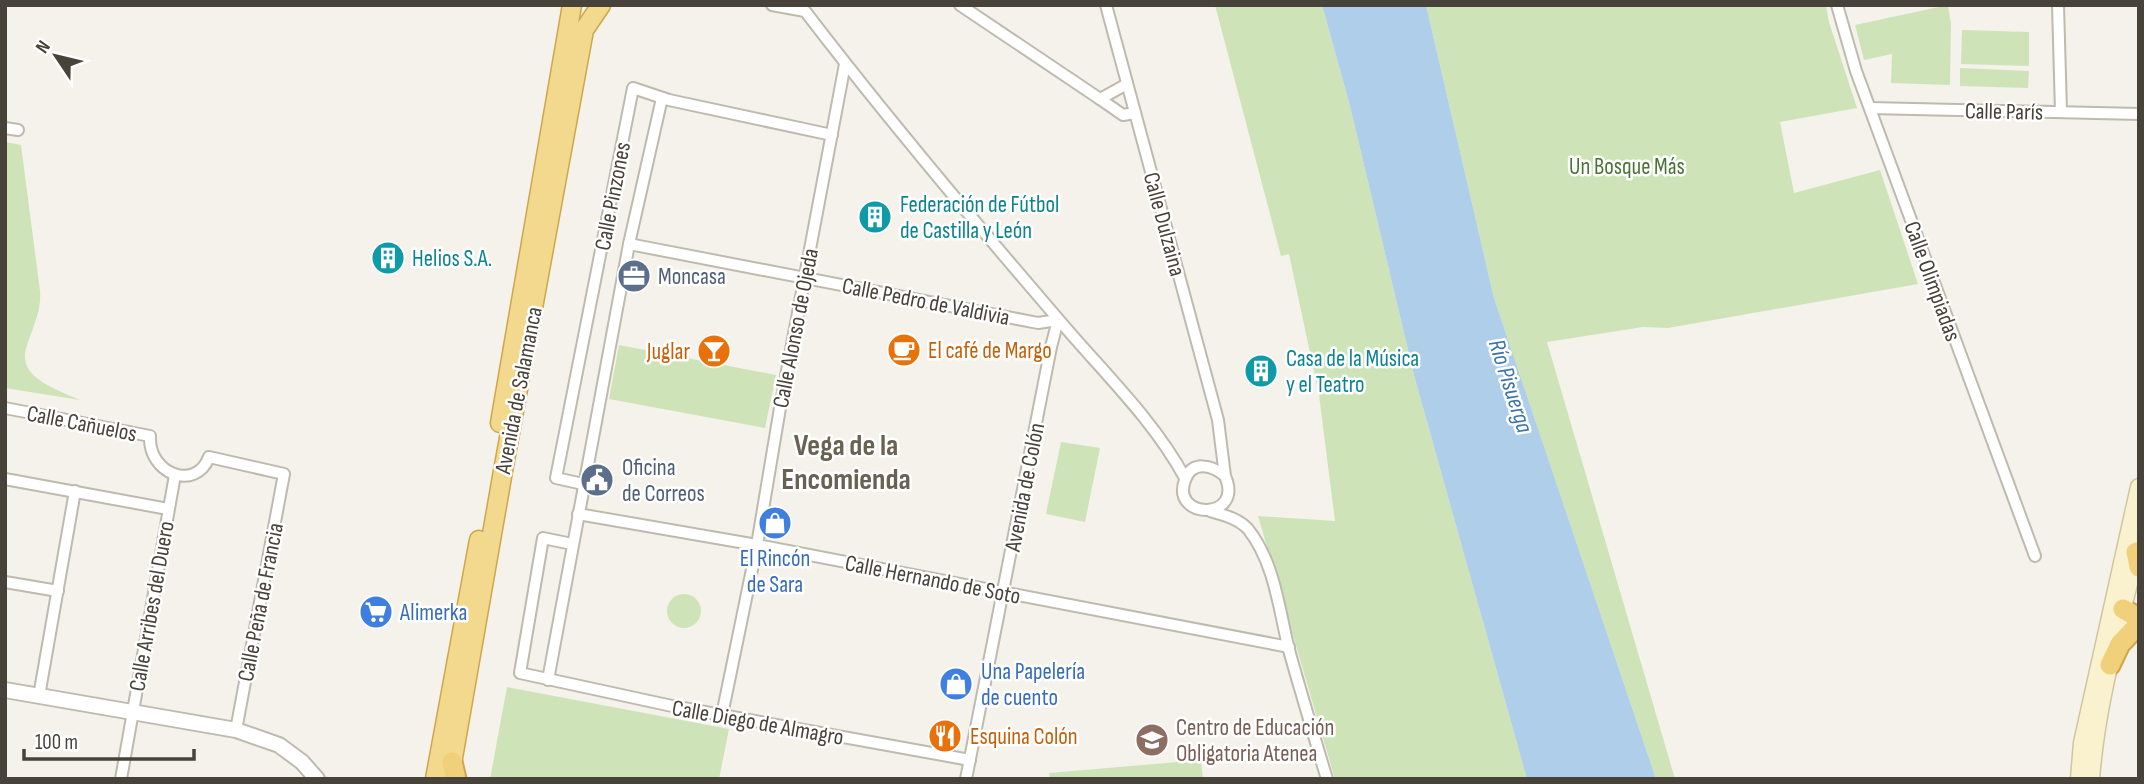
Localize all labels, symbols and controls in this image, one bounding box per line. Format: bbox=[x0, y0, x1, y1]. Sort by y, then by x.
north arrow bbox=[21, 21, 91, 91]
text: N bbox=[31, 36, 56, 58]
street label: Calle París bbox=[1965, 97, 2043, 127]
street label: Calle Pinzones bbox=[589, 140, 637, 253]
park label: Un Bosque Más bbox=[1569, 153, 1685, 181]
street label: Calle Dulzaina bbox=[1137, 169, 1191, 279]
place label: Federación de Fútbol de Castilla y León bbox=[900, 191, 1059, 245]
building icon: Federación de Fútbol de Castilla y León bbox=[856, 198, 894, 236]
street label: Calle Olimpiadas bbox=[1897, 218, 1967, 345]
building icon: Helios S.A. bbox=[369, 239, 407, 277]
place label: Helios S.A. bbox=[412, 245, 492, 273]
street label: Calle Alonso de Ojeda bbox=[767, 246, 825, 410]
office icon: Moncasa bbox=[615, 257, 653, 295]
place label: Moncasa bbox=[658, 263, 726, 291]
street label: Calle Pedro de Valdivia bbox=[840, 272, 1012, 332]
street label: Avenida de Salamanca bbox=[489, 304, 549, 477]
cafe icon: El café de Margo bbox=[885, 331, 923, 369]
bar icon: Juglar bbox=[695, 332, 733, 370]
water label: Río Pisuerga bbox=[1482, 336, 1539, 437]
place label: El café de Margo bbox=[928, 337, 1052, 365]
place label: Juglar bbox=[646, 338, 690, 366]
place label: Casa de la Música y el Teatro bbox=[1286, 345, 1419, 399]
building icon: Casa de la Música y el Teatro bbox=[1242, 352, 1280, 390]
street label: Calle Cañuelos bbox=[24, 400, 139, 448]
street label: Avenida de Colón bbox=[999, 421, 1051, 555]
district label: Vega de la Encomienda bbox=[781, 428, 911, 498]
place label: Oficina de Correos bbox=[622, 454, 705, 508]
public building icon: Oficina de Correos bbox=[578, 461, 616, 499]
shop icon: El Rincón de Sara bbox=[756, 504, 794, 542]
street label: Calle Arribes del Duero bbox=[123, 519, 181, 693]
street label: Calle Peña de Francia bbox=[232, 521, 290, 684]
place label: El Rincón de Sara bbox=[740, 545, 810, 599]
street label: Calle Hernando de Soto bbox=[843, 549, 1023, 611]
supermarket icon: Alimerka bbox=[357, 593, 395, 631]
place label: Alimerka bbox=[399, 599, 467, 627]
place label: Una Papelería de cuento bbox=[981, 658, 1085, 712]
shop icon: Una Papelería de cuento bbox=[937, 665, 975, 703]
street label: Calle Diego de Almagro bbox=[670, 694, 846, 752]
place label: Centro de Educación Obligatoria Atenea bbox=[1176, 714, 1334, 768]
restaurant icon: Esquina Colón bbox=[926, 717, 964, 755]
scale bar bbox=[24, 718, 194, 762]
school or university icon: Centro de Educación Obligatoria Atenea bbox=[1133, 721, 1171, 759]
place label: Esquina Colón bbox=[970, 723, 1078, 751]
text: 100 m bbox=[35, 730, 78, 755]

